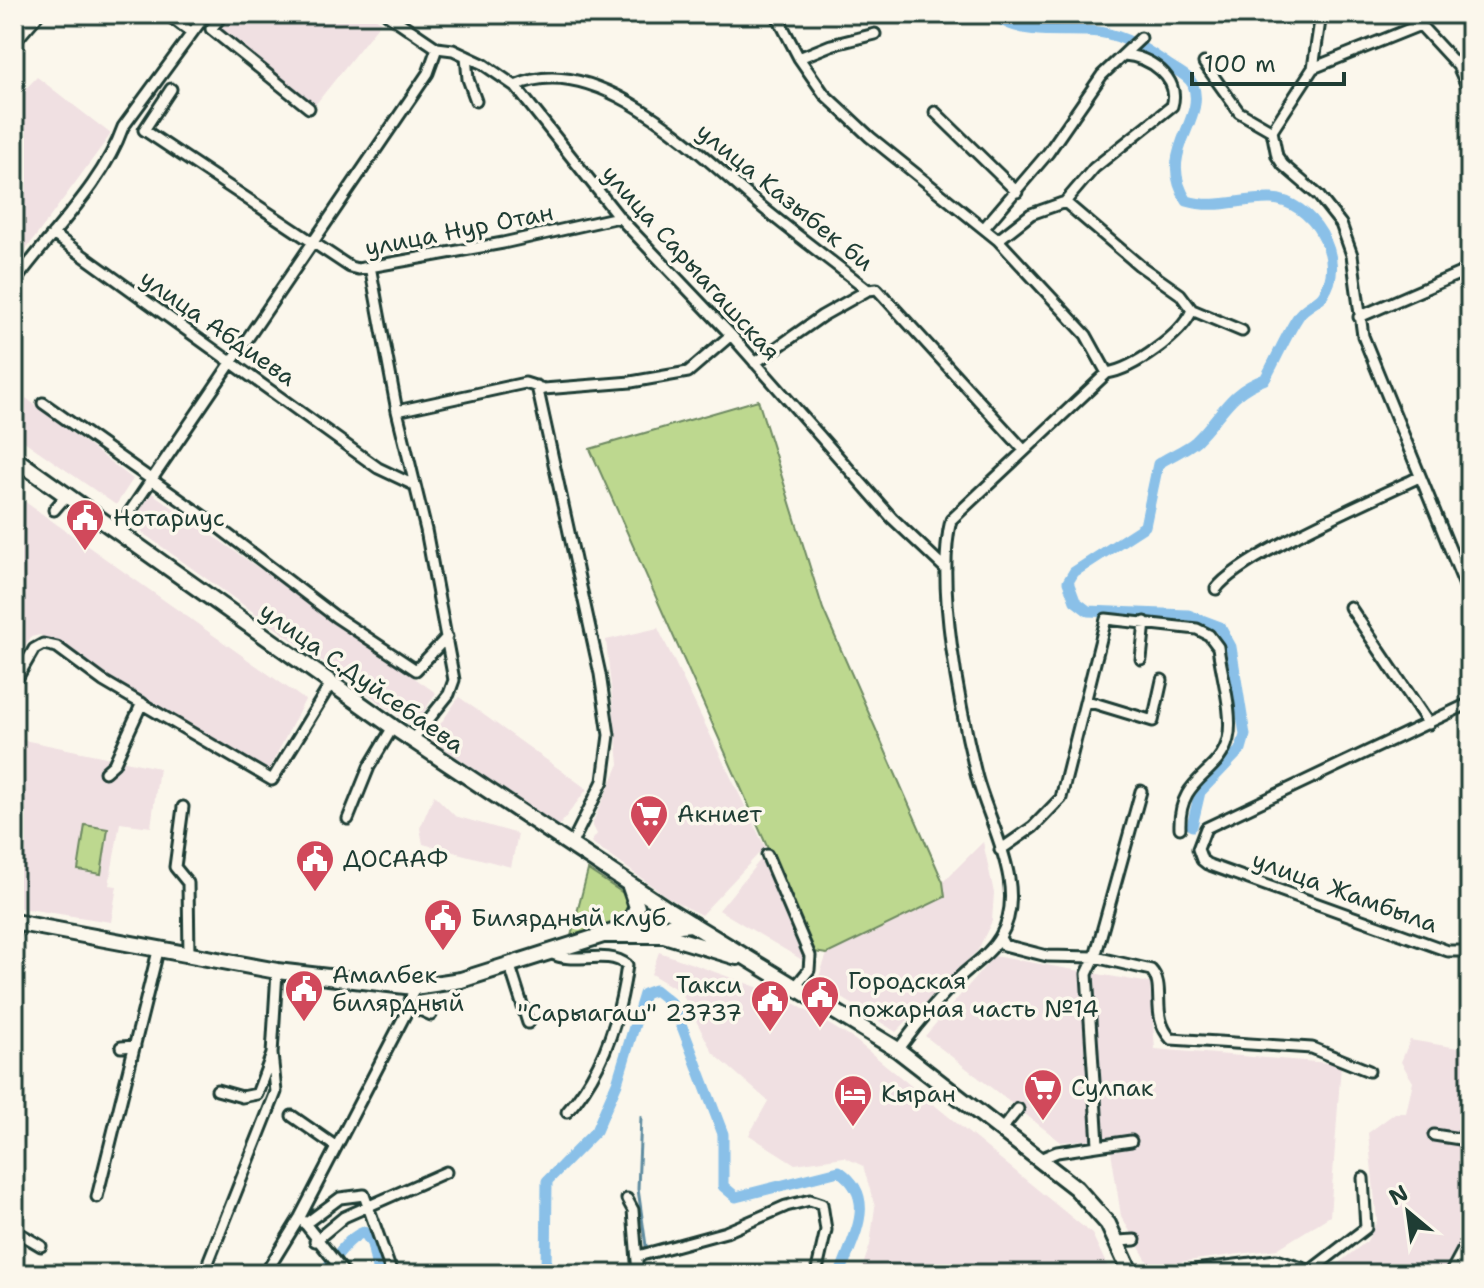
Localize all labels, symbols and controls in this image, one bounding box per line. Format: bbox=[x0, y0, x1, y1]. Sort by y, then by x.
scale bar bbox=[1192, 36, 1344, 86]
text: 100 m bbox=[1204, 48, 1276, 80]
street label: улица Казыбек би bbox=[690, 116, 880, 278]
street label: улица Сарыагашская bbox=[594, 158, 788, 368]
street label: улица Нур Отан bbox=[362, 196, 556, 264]
street label: улица Абдиева bbox=[134, 262, 302, 394]
public building icon: Нотариус bbox=[64, 497, 106, 552]
place label: Нотариус bbox=[113, 502, 225, 534]
street label: улица С.Дуйсебаева bbox=[253, 595, 471, 761]
supermarket icon: Акниет bbox=[628, 793, 670, 848]
place label: Акниет bbox=[677, 798, 763, 830]
public building icon: ДОСААФ bbox=[294, 838, 336, 893]
place label: ДОСААФ bbox=[343, 843, 448, 875]
street label: улица Жамбыла bbox=[1248, 844, 1442, 940]
public building icon: Билярдный клуб bbox=[422, 897, 464, 952]
place label: Билярдный клуб bbox=[471, 902, 666, 934]
place label: Амалбек билярдный bbox=[332, 959, 464, 1019]
place label: Городская пожарная часть №14 bbox=[848, 965, 1099, 1025]
public building icon: Амалбек билярдный bbox=[283, 968, 325, 1023]
place label: Такси "Сарыагаш" 23737 bbox=[517, 969, 742, 1029]
public building icon: Городская пожарная часть №14 bbox=[799, 974, 841, 1029]
public building icon: Такси "Сарыагаш" 23737 bbox=[749, 978, 791, 1033]
supermarket icon: Сулпак bbox=[1022, 1067, 1064, 1122]
place label: Сулпак bbox=[1071, 1072, 1154, 1104]
hotel icon: Кыран bbox=[832, 1073, 874, 1128]
place label: Кыран bbox=[881, 1078, 956, 1110]
north arrow bbox=[1368, 1172, 1448, 1252]
text: N bbox=[1384, 1178, 1413, 1212]

